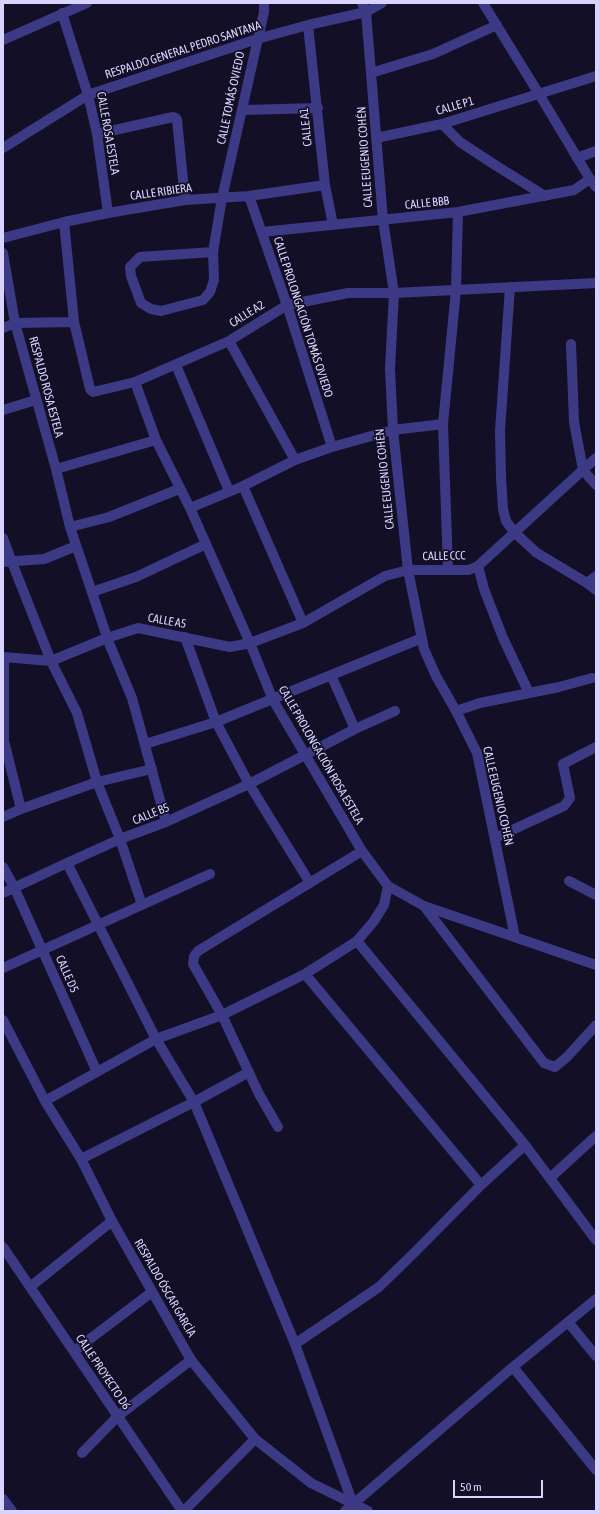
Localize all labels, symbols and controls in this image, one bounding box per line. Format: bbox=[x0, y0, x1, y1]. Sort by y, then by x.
street label: RESPALDO GENERAL PEDRO SANTANA bbox=[103, 18, 263, 82]
street label: CALLE TOMÁS OVIEDO bbox=[214, 50, 248, 146]
street label: CALLE ROSA ESTELA bbox=[94, 90, 122, 176]
street label: CALLE P1 bbox=[434, 94, 476, 118]
street label: CALLE EUGENIO COHÉN bbox=[354, 106, 376, 208]
street label: CALLE A1 bbox=[297, 107, 315, 147]
street label: CALLE RIBIERA bbox=[129, 181, 193, 203]
street label: CALLE BBB bbox=[404, 194, 450, 212]
street label: CALLE PROLONGACIÓN TOMÁS OVIEDO bbox=[270, 235, 336, 399]
street label: CALLE A2 bbox=[227, 298, 267, 330]
street label: RESPALDO ROSA ESTELA bbox=[26, 335, 66, 439]
street label: CALLE EUGENIO COHÉN bbox=[373, 428, 397, 530]
street label: CALLE CCC bbox=[422, 548, 466, 564]
street label: CALLE A5 bbox=[147, 611, 187, 631]
street label: CALLE PROLONGACIÓN ROSA ESTELA bbox=[275, 683, 367, 827]
street label: CALLE EUGENIO COHÉN bbox=[480, 745, 516, 847]
street label: CALLE B5 bbox=[130, 800, 172, 828]
street label: CALLE D5 bbox=[52, 953, 82, 995]
street label: RESPALDO ÓSCAR GARCÍA bbox=[131, 1236, 199, 1340]
street label: CALLE PROYECTO D6 bbox=[73, 1332, 133, 1412]
scale bar bbox=[455, 1472, 545, 1498]
text: 50 m bbox=[460, 1480, 482, 1494]

